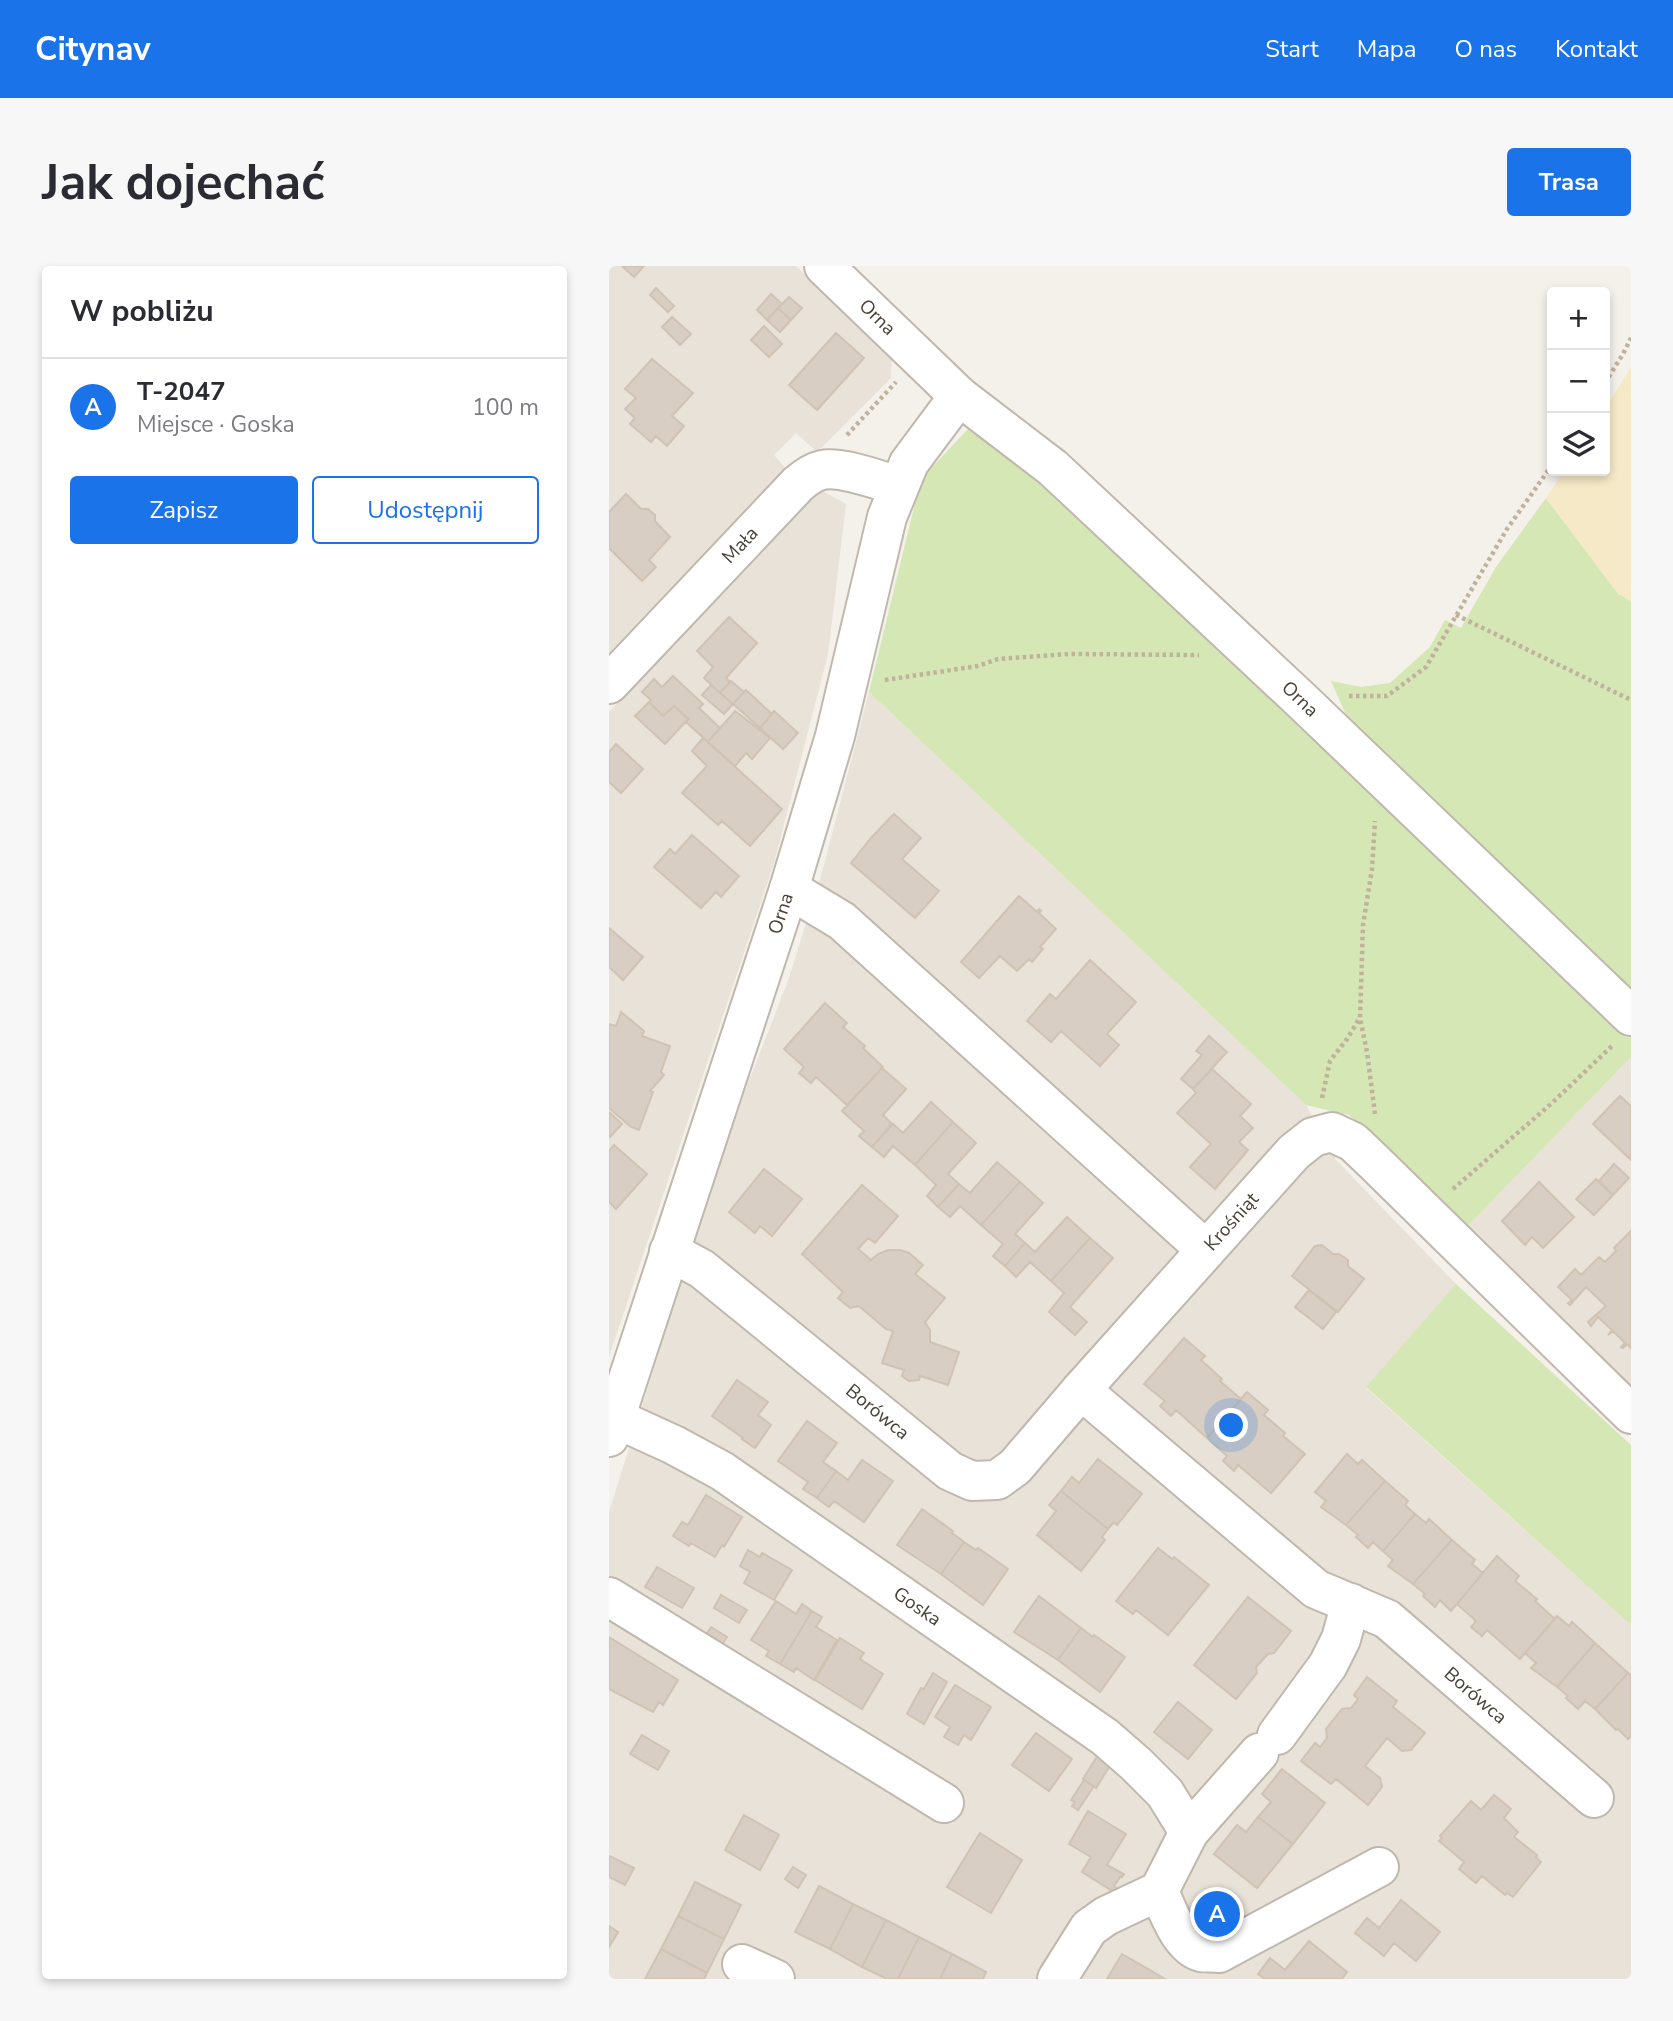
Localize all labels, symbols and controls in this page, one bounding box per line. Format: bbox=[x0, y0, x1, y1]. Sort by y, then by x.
text: Citynav bbox=[35, 27, 151, 72]
text: Start bbox=[1265, 33, 1319, 65]
text: Mapa bbox=[1357, 33, 1417, 65]
text: O nas bbox=[1455, 33, 1517, 65]
text: Kontakt bbox=[1555, 33, 1638, 65]
button: Trasa bbox=[1507, 148, 1631, 216]
text: Jak dojechać bbox=[42, 149, 324, 216]
map controls bbox=[1547, 287, 1610, 476]
button: + bbox=[1547, 287, 1610, 350]
text: W pobliżu bbox=[70, 291, 214, 332]
street label: Orna bbox=[853, 293, 902, 341]
button: − bbox=[1547, 350, 1610, 413]
text: T-2047 bbox=[137, 374, 226, 409]
text: A bbox=[84, 392, 102, 423]
text: 100 m bbox=[472, 392, 539, 423]
text: Miejsce · Goska bbox=[137, 409, 295, 440]
button: layers bbox=[1547, 413, 1610, 476]
button: Zapisz bbox=[70, 476, 298, 544]
button: Udostępnij bbox=[312, 476, 539, 544]
street label: Mała bbox=[716, 521, 764, 569]
street label: Orna bbox=[1276, 675, 1324, 723]
street label: Orna bbox=[762, 889, 800, 938]
street label: Krośniąt bbox=[1198, 1187, 1265, 1257]
street label: Borówca bbox=[840, 1378, 915, 1446]
your location bbox=[1214, 1408, 1248, 1442]
street label: Goska bbox=[888, 1581, 946, 1632]
street label: Borówca bbox=[1439, 1661, 1512, 1730]
pin: A bbox=[1194, 1888, 1240, 1940]

